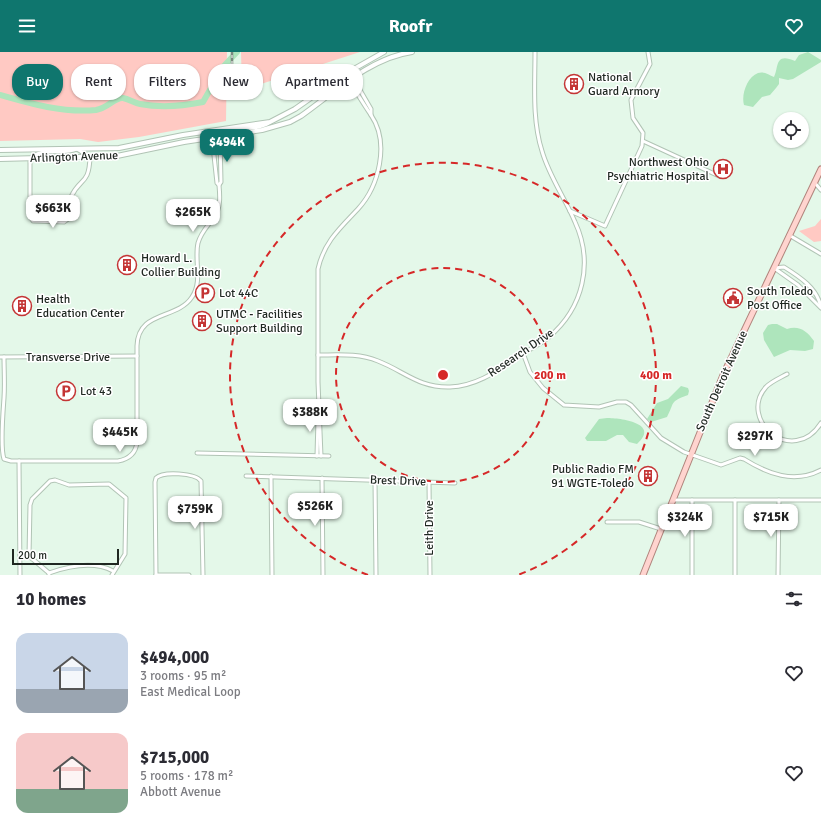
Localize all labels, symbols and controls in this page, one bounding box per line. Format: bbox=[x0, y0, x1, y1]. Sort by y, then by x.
icon: menu bbox=[16, 15, 38, 37]
text: Roofr bbox=[389, 15, 432, 37]
icon: heart bbox=[783, 15, 805, 37]
chip: Buy bbox=[12, 64, 63, 100]
chip: Rent bbox=[71, 64, 126, 100]
chip: Filters bbox=[134, 64, 200, 100]
chip: New bbox=[208, 64, 263, 100]
chip: Apartment bbox=[271, 64, 363, 100]
place label: National Guard Armory bbox=[588, 70, 660, 99]
building icon: National Guard Armory bbox=[563, 73, 585, 95]
map controls bbox=[773, 112, 809, 148]
button: locate bbox=[773, 112, 809, 148]
pin: $494K bbox=[199, 129, 255, 163]
text: $494K bbox=[209, 134, 245, 150]
street label: Arlington Avenue bbox=[30, 148, 118, 166]
place label: Northwest Ohio Psychiatric Hospital bbox=[607, 155, 709, 184]
hospital icon: Northwest Ohio Psychiatric Hospital bbox=[712, 158, 734, 180]
pin: $663K bbox=[25, 195, 81, 229]
pin: $265K bbox=[165, 199, 221, 233]
text: $663K bbox=[35, 200, 71, 216]
text: $265K bbox=[175, 204, 211, 220]
place label: Howard L. Collier Building bbox=[141, 251, 221, 280]
building icon: Howard L. Collier Building bbox=[116, 254, 138, 276]
parking icon: Lot 44C bbox=[194, 282, 216, 304]
place label: South Toledo Post Office bbox=[747, 284, 813, 313]
place label: Lot 44C bbox=[219, 286, 258, 301]
public building icon: South Toledo Post Office bbox=[722, 287, 744, 309]
place label: Health Education Center bbox=[36, 292, 125, 321]
building icon: Health Education Center bbox=[11, 295, 33, 317]
place label: UTMC - Facilities Support Building bbox=[216, 307, 303, 336]
building icon: UTMC - Facilities Support Building bbox=[191, 310, 213, 332]
street label: Research Drive bbox=[485, 325, 557, 381]
street label: South Detroit Avenue bbox=[693, 328, 751, 434]
street label: Transverse Drive bbox=[26, 350, 110, 365]
centre of rings bbox=[436, 368, 450, 382]
text: 200 m bbox=[534, 368, 566, 383]
text: 400 m bbox=[640, 368, 672, 383]
parking icon: Lot 43 bbox=[55, 380, 77, 402]
place label: Lot 43 bbox=[80, 384, 112, 399]
pin: $388K bbox=[282, 399, 338, 433]
text: $388K bbox=[292, 404, 328, 420]
pin: $445K bbox=[92, 419, 148, 453]
pin: $297K bbox=[727, 423, 783, 457]
text: $445K bbox=[102, 424, 138, 440]
text: $297K bbox=[737, 428, 773, 444]
place label: Public Radio FM 91 WGTE-Toledo bbox=[551, 462, 634, 491]
building icon: Public Radio FM 91 WGTE-Toledo bbox=[637, 465, 659, 487]
street label: Brest Drive bbox=[370, 473, 426, 489]
pin: $526K bbox=[287, 493, 343, 527]
pin: $759K bbox=[167, 496, 223, 530]
text: $526K bbox=[297, 498, 333, 514]
street label: Leith Drive bbox=[422, 500, 437, 556]
text: $759K bbox=[177, 501, 213, 517]
pin: $324K bbox=[657, 504, 713, 538]
pin: $715K bbox=[743, 504, 799, 538]
text: $324K bbox=[667, 509, 703, 525]
text: $715K bbox=[753, 509, 789, 525]
scale bar bbox=[12, 547, 119, 566]
text: 200 m bbox=[18, 549, 47, 562]
icon: filters bbox=[783, 588, 805, 610]
text: 10 homes bbox=[16, 589, 86, 610]
text: $494,000 bbox=[140, 647, 209, 668]
icon: home bbox=[48, 649, 96, 697]
icon: heart bbox=[783, 662, 805, 684]
text: 3 rooms · 95 m² bbox=[140, 668, 226, 684]
text: East Medical Loop bbox=[140, 684, 241, 700]
text: $715,000 bbox=[140, 747, 209, 768]
icon: home bbox=[48, 749, 96, 797]
icon: heart bbox=[783, 762, 805, 784]
text: 5 rooms · 178 m² bbox=[140, 768, 233, 784]
text: Abbott Avenue bbox=[140, 784, 221, 800]

